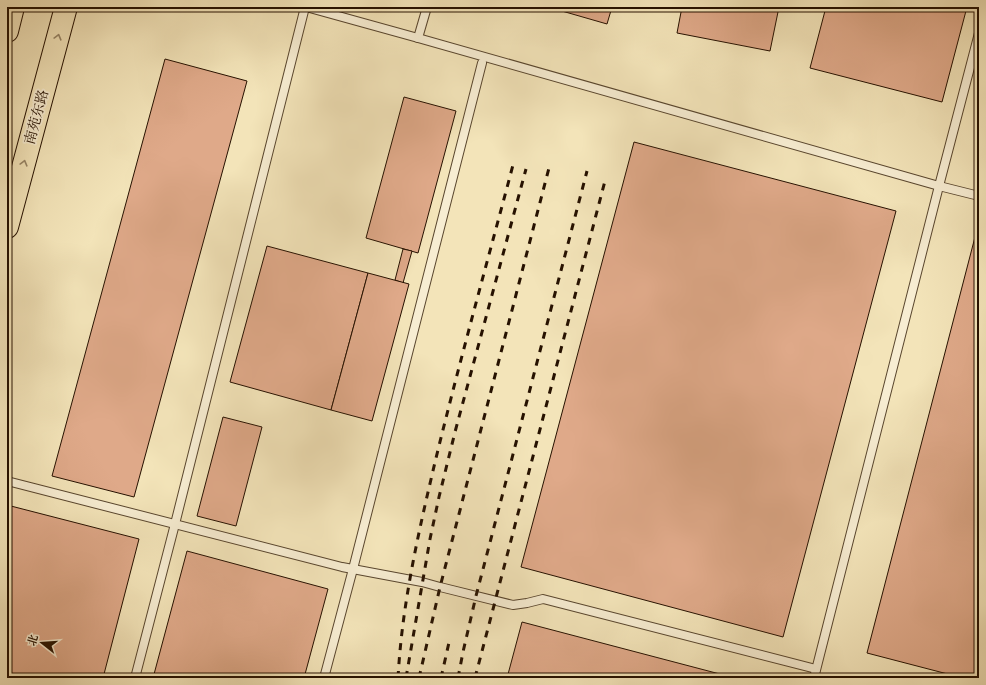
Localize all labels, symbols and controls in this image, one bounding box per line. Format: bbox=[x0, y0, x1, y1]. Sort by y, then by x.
one-way arrow bbox=[53, 34, 61, 40]
street label: 南苑东路 bbox=[21, 88, 52, 146]
one-way arrow bbox=[19, 159, 28, 166]
north arrow bbox=[22, 623, 62, 663]
text: 北 bbox=[25, 633, 41, 647]

